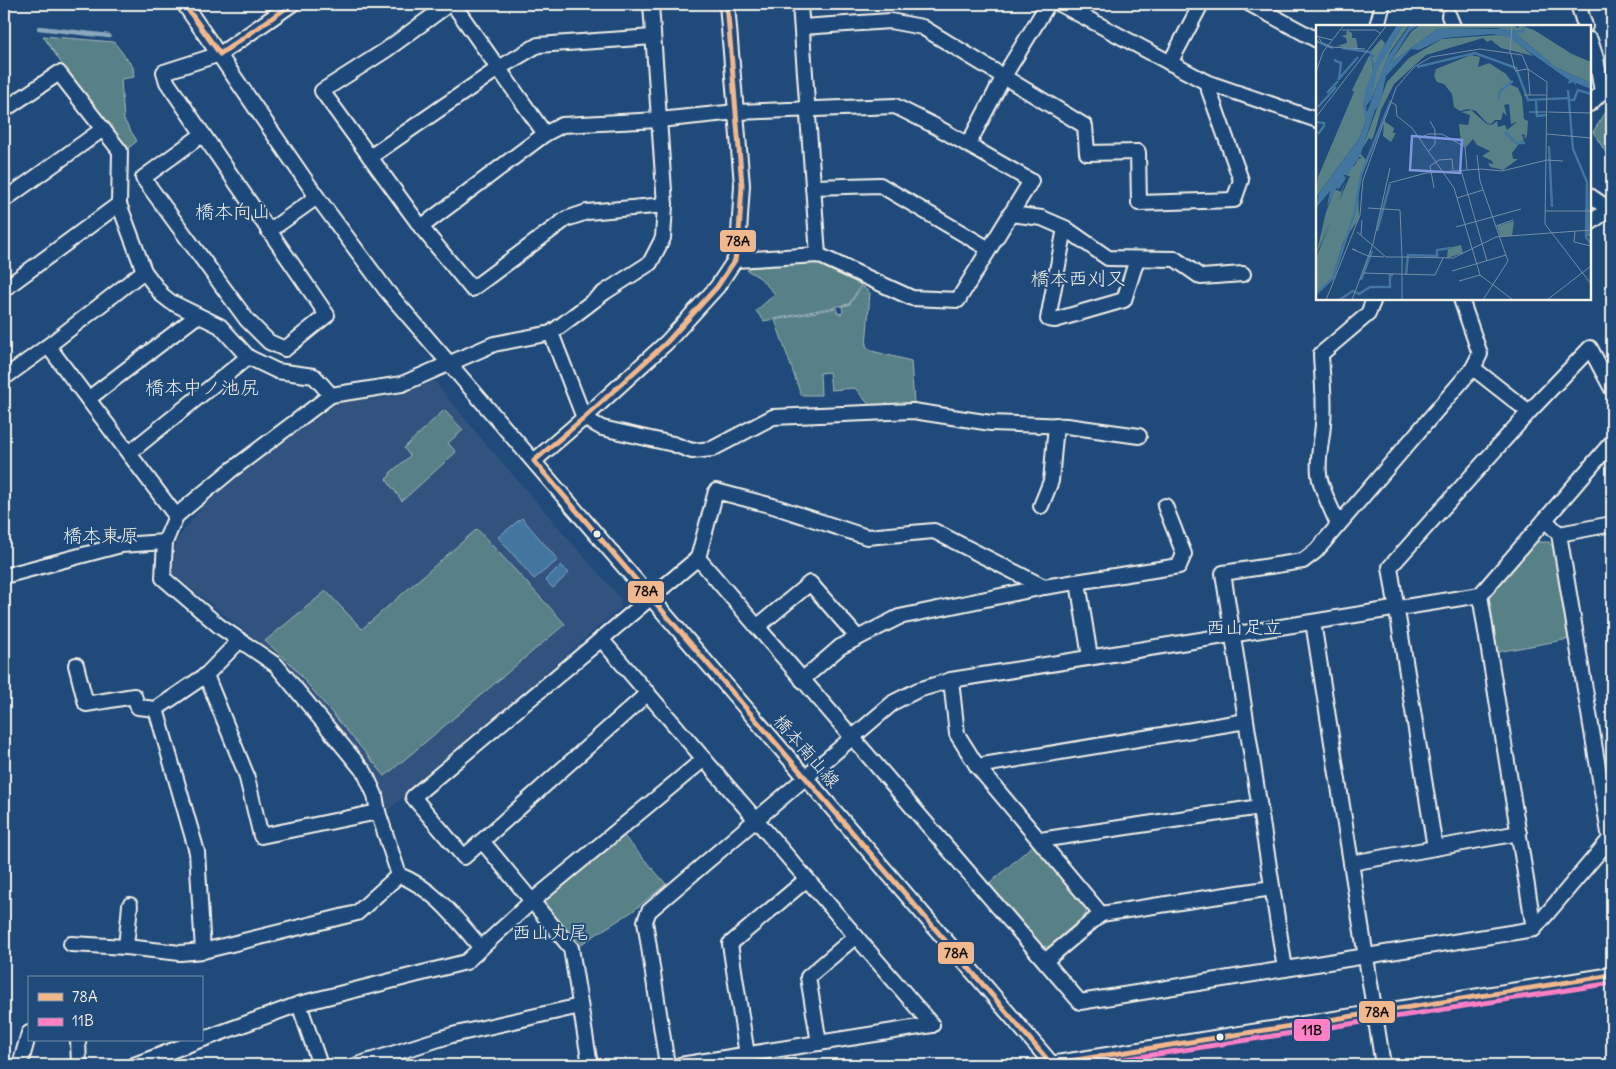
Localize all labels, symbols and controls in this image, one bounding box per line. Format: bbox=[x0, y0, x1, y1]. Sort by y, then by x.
inset map bbox=[1316, 25, 1591, 300]
district label: 橋本向山 bbox=[195, 199, 271, 223]
line badge: 78A bbox=[719, 229, 757, 253]
text: 78A bbox=[726, 232, 750, 250]
district label: 橋本西刈又 bbox=[1030, 266, 1126, 290]
district label: 橋本中ノ池尻 bbox=[145, 375, 259, 399]
district label: 橋本東原 bbox=[63, 523, 139, 547]
unlabelled marker bbox=[592, 529, 602, 539]
line badge: 78A bbox=[627, 580, 665, 604]
text: 78A bbox=[634, 582, 658, 600]
district label: 西山足立 bbox=[1206, 615, 1282, 639]
street label: 橋本南山線 bbox=[769, 709, 845, 793]
district label: 西山丸尾 bbox=[512, 920, 588, 944]
line badge: 78A bbox=[937, 941, 975, 965]
text: 78A bbox=[944, 944, 968, 962]
legend bbox=[28, 976, 202, 1042]
text: 78A bbox=[72, 987, 98, 1006]
line badge: 78A bbox=[1358, 1000, 1396, 1024]
text: 78A bbox=[1365, 1003, 1389, 1021]
text: 11B bbox=[72, 1011, 94, 1030]
line badge: 11B bbox=[1293, 1018, 1331, 1042]
text: 11B bbox=[1302, 1021, 1322, 1039]
unlabelled marker bbox=[1215, 1032, 1225, 1042]

